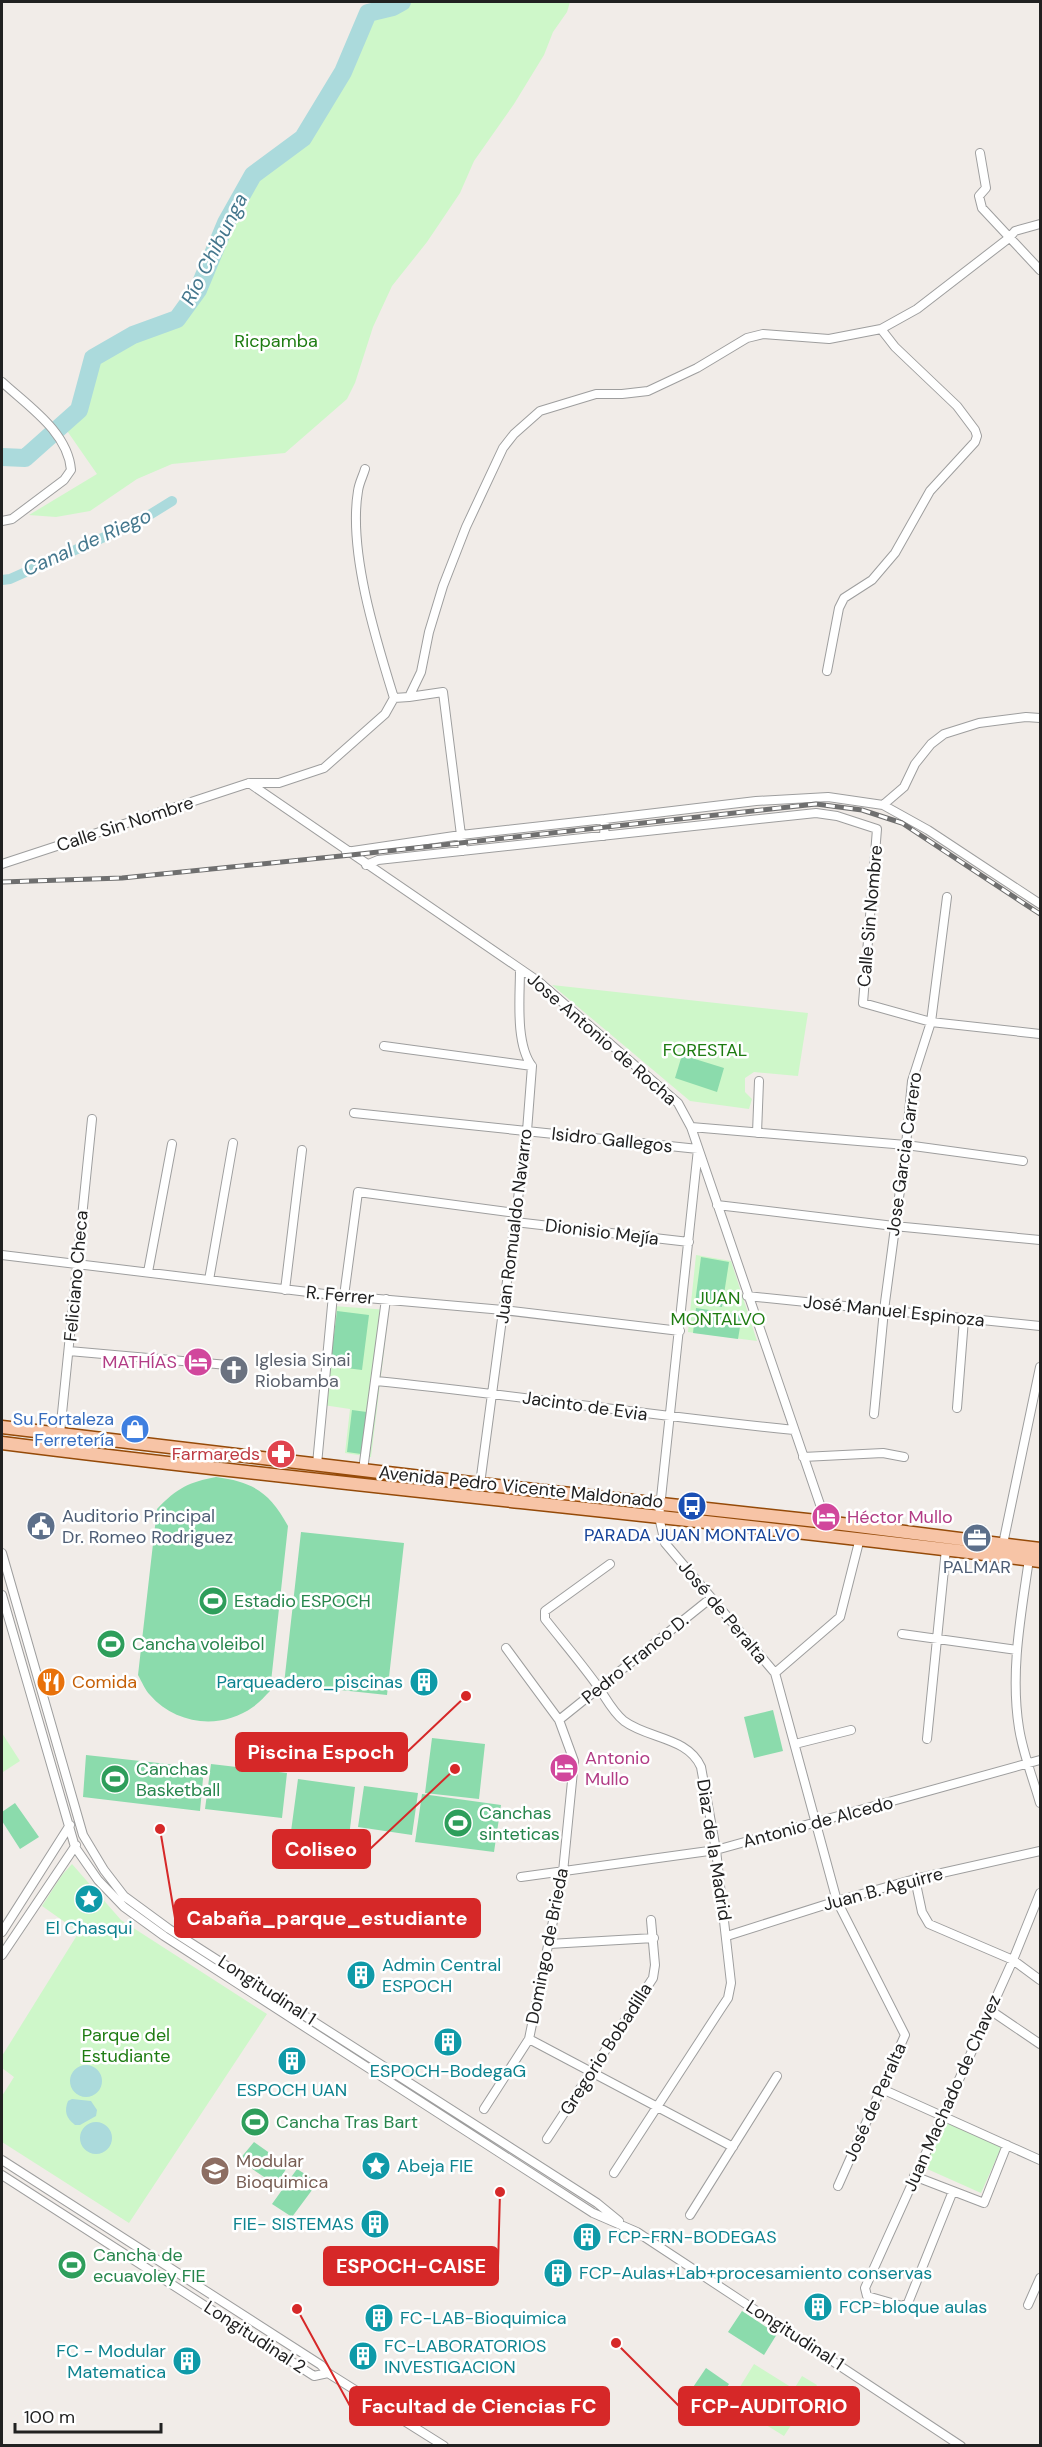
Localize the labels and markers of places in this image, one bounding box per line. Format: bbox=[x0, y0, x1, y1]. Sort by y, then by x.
hotel icon: MATHÍAS bbox=[182, 1346, 214, 1378]
place label: Iglesia Sinai Riobamba bbox=[255, 1348, 351, 1393]
place label: MATHÍAS bbox=[102, 1350, 177, 1374]
church icon: Iglesia Sinai Riobamba bbox=[218, 1354, 250, 1386]
place label: Su Fortaleza Ferretería bbox=[13, 1407, 114, 1452]
shop icon: Su Fortaleza Ferretería bbox=[119, 1413, 151, 1445]
pharmacy icon: Farmareds bbox=[265, 1438, 297, 1470]
place label: Farmareds bbox=[172, 1442, 260, 1466]
bus stop icon: PARADA JUAN MONTALVO bbox=[676, 1490, 708, 1522]
hotel icon: Héctor Mullo bbox=[810, 1501, 842, 1533]
place label: Auditorio Principal Dr. Romeo Rodriguez bbox=[62, 1504, 233, 1549]
place label: Héctor Mullo bbox=[847, 1505, 953, 1529]
public building icon: Auditorio Principal Dr. Romeo Rodriguez bbox=[25, 1510, 57, 1542]
office icon: PALMAR bbox=[961, 1522, 993, 1554]
place label: PARADA JUAN MONTALVO bbox=[584, 1523, 800, 1547]
place label: PALMAR bbox=[943, 1555, 1011, 1579]
sports icon: Estadio ESPOCH bbox=[197, 1585, 229, 1617]
place label: Estadio ESPOCH bbox=[234, 1589, 371, 1613]
sports icon: Cancha voleibol bbox=[95, 1628, 127, 1660]
place label: Cancha voleibol bbox=[132, 1632, 264, 1656]
restaurant icon: Comida bbox=[35, 1666, 67, 1698]
building icon: Parqueadero_piscinas bbox=[408, 1666, 440, 1698]
place label: Comida bbox=[72, 1670, 137, 1694]
place label: Parqueadero_piscinas bbox=[216, 1670, 403, 1694]
callout: Piscina Espoch bbox=[236, 1733, 407, 1771]
place label: Antonio Mullo bbox=[585, 1746, 650, 1791]
hotel icon: Antonio Mullo bbox=[548, 1752, 580, 1784]
place label: Canchas Basketball bbox=[136, 1757, 220, 1802]
sports icon: Canchas Basketball bbox=[99, 1763, 131, 1795]
place label: Canchas sinteticas bbox=[479, 1801, 560, 1846]
sports icon: Canchas sinteticas bbox=[442, 1807, 474, 1839]
callout: Coliseo bbox=[273, 1830, 370, 1868]
place icon: El Chasqui bbox=[73, 1883, 105, 1915]
callout: Cabaña_parque_estudiante bbox=[175, 1899, 480, 1937]
place label: El Chasqui bbox=[46, 1916, 132, 1940]
place label: Admin Central ESPOCH bbox=[382, 1953, 501, 1998]
building icon: Admin Central ESPOCH bbox=[345, 1959, 377, 1991]
building icon: ESPOCH-BodegaG bbox=[432, 2026, 464, 2058]
building icon: ESPOCH UAN bbox=[276, 2045, 308, 2077]
place label: ESPOCH-BodegaG bbox=[370, 2059, 526, 2083]
place label: ESPOCH UAN bbox=[237, 2078, 347, 2102]
sports icon: Cancha Tras Bart bbox=[239, 2106, 271, 2138]
place label: Cancha Tras Bart bbox=[276, 2110, 418, 2134]
place label: Modular Bioquimica bbox=[236, 2149, 328, 2194]
place icon: Abeja FIE bbox=[360, 2150, 392, 2182]
place label: Abeja FIE bbox=[397, 2154, 473, 2178]
school or university icon: Modular Bioquimica bbox=[199, 2155, 231, 2187]
building icon: FIE- SISTEMAS bbox=[359, 2208, 391, 2240]
place label: FIE- SISTEMAS bbox=[233, 2212, 354, 2236]
building icon: FCP-FRN-BODEGAS bbox=[571, 2221, 603, 2253]
place label: FCP-FRN-BODEGAS bbox=[608, 2225, 777, 2249]
place label: Cancha de ecuavoley FIE bbox=[93, 2243, 206, 2288]
callout: ESPOCH-CAISE bbox=[324, 2247, 498, 2285]
sports icon: Cancha de ecuavoley FIE bbox=[56, 2249, 88, 2281]
building icon: FCP-Aulas+Lab+procesamiento conservas bbox=[542, 2257, 574, 2289]
place label: FCP-Aulas+Lab+procesamiento conservas bbox=[579, 2261, 932, 2285]
building icon: FCP-bloque aulas bbox=[802, 2291, 834, 2323]
place label: FCP-bloque aulas bbox=[839, 2295, 987, 2319]
building icon: FC-LAB-Bioquimica bbox=[363, 2302, 395, 2334]
place label: FC-LAB-Bioquimica bbox=[400, 2306, 567, 2330]
place label: FC-LABORATORIOS INVESTIGACION bbox=[384, 2334, 546, 2379]
place label: FC - Modular Matematica bbox=[56, 2339, 166, 2384]
building icon: FC-LABORATORIOS INVESTIGACION bbox=[347, 2340, 379, 2372]
building icon: FC - Modular Matematica bbox=[171, 2345, 203, 2377]
callout: Facultad de Ciencias FC bbox=[350, 2387, 609, 2425]
callout: FCP-AUDITORIO bbox=[679, 2387, 859, 2425]

